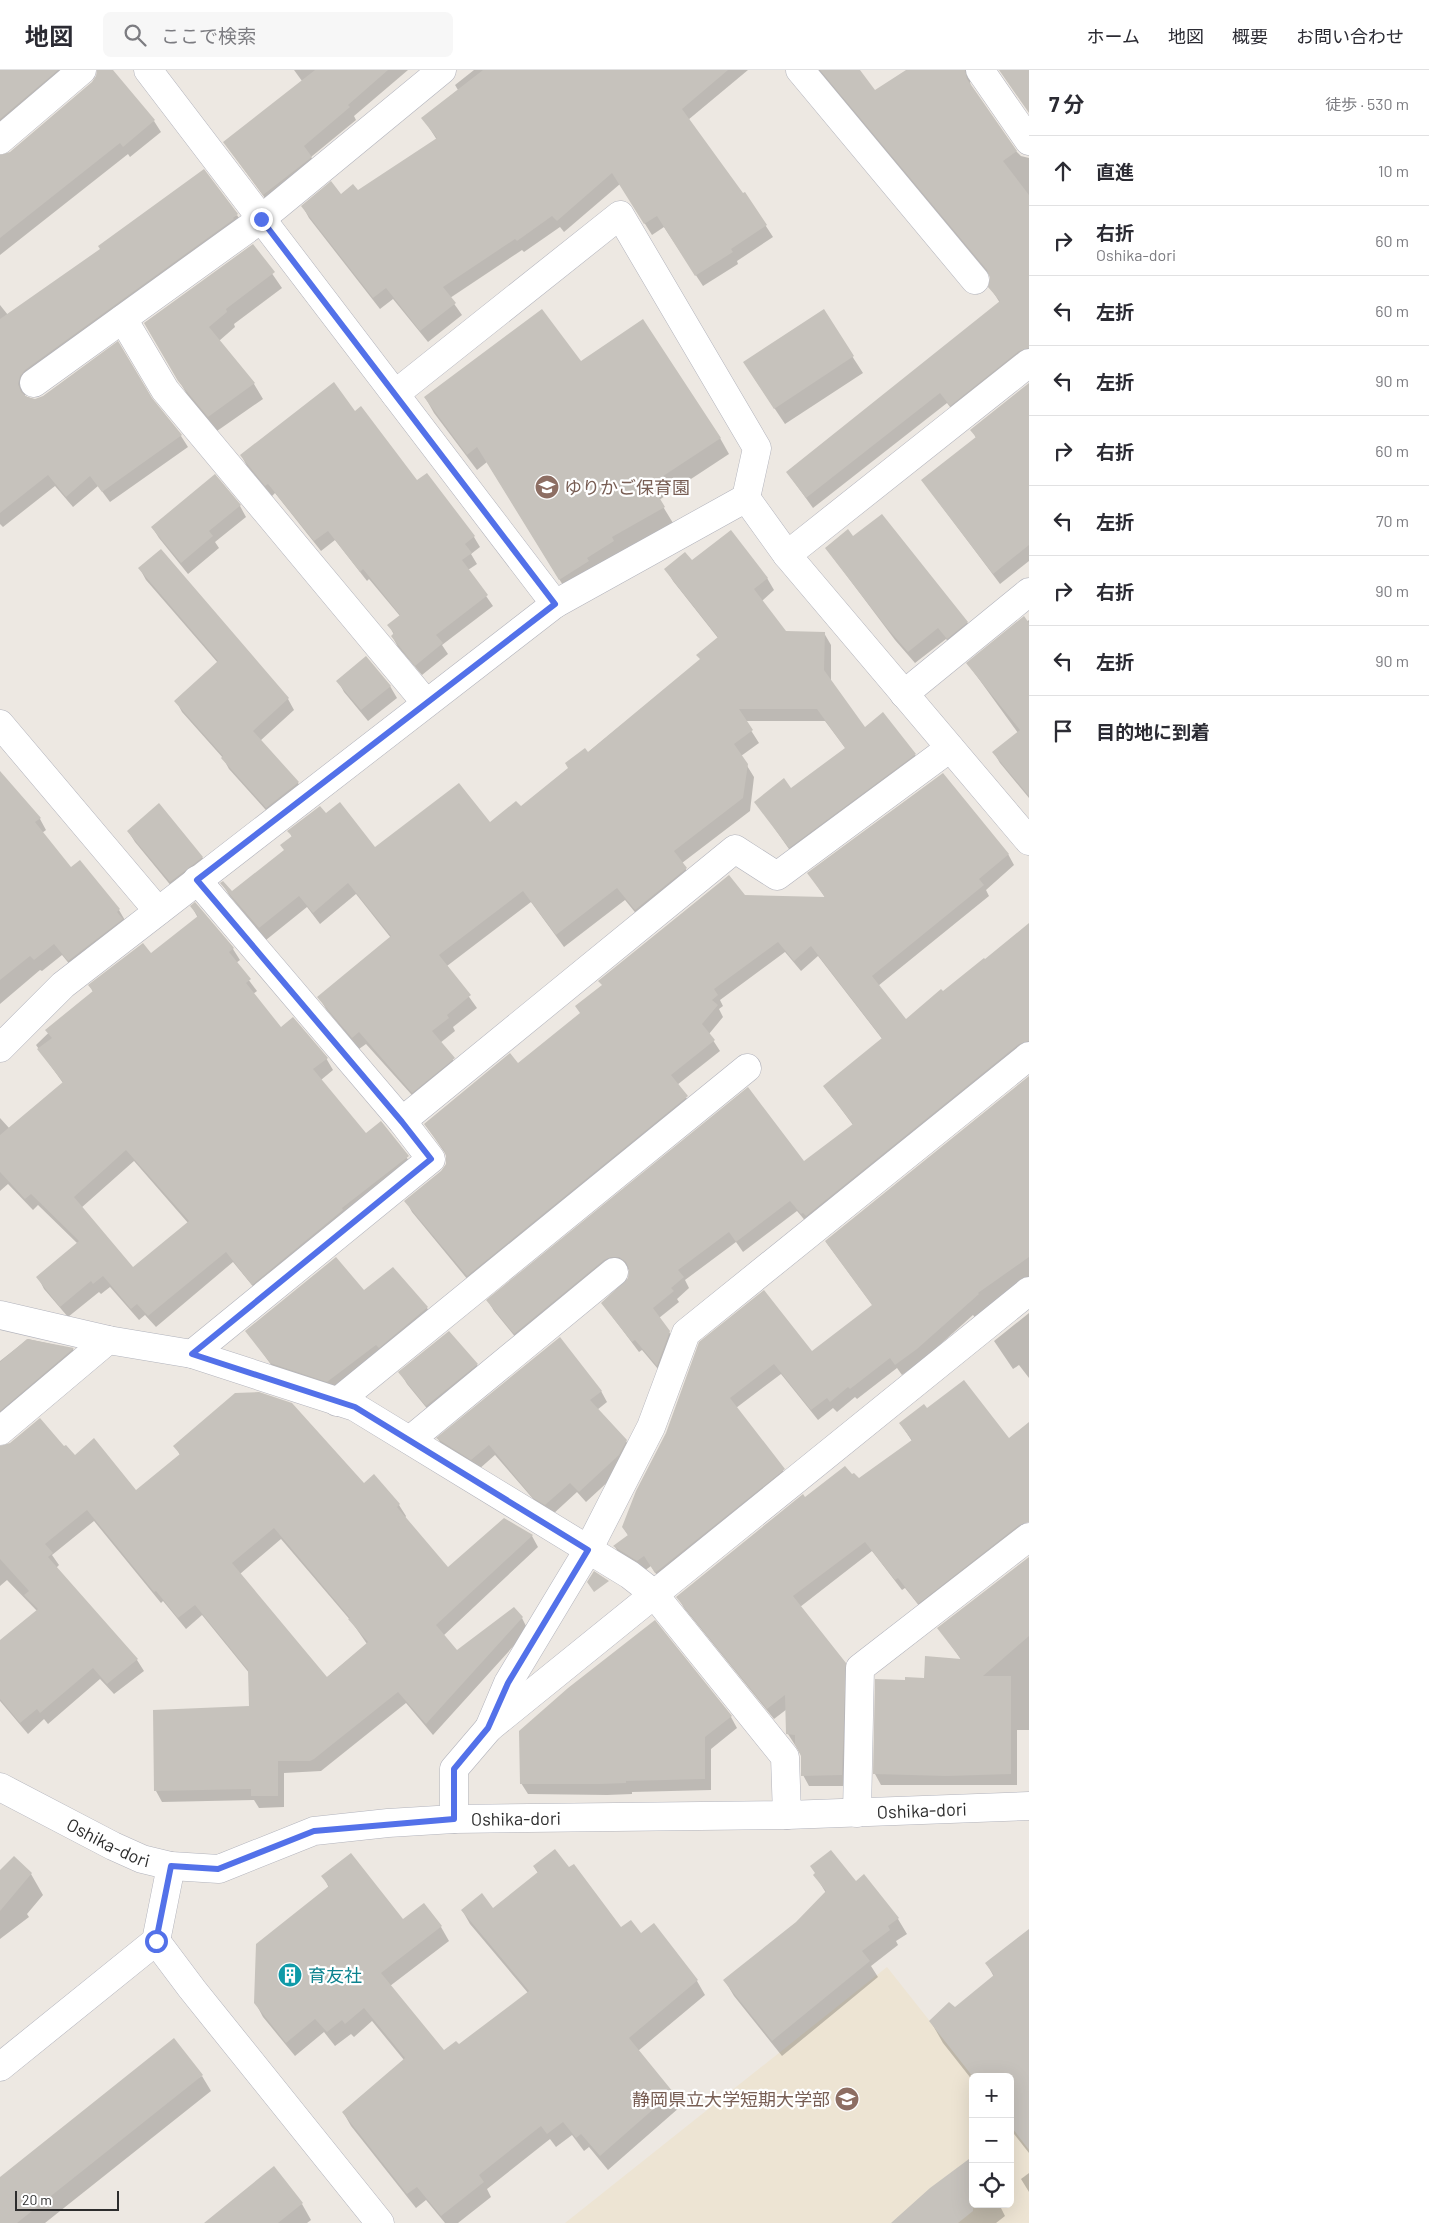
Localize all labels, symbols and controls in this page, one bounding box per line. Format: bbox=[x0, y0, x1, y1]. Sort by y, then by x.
search box bbox=[103, 12, 453, 57]
text: 地図 bbox=[25, 21, 73, 50]
icon: search bbox=[121, 21, 149, 49]
text: ここで検索 bbox=[161, 24, 256, 47]
text: ホーム bbox=[1087, 25, 1140, 47]
text: 地図 bbox=[1168, 25, 1204, 47]
text: 概要 bbox=[1232, 25, 1268, 47]
text: お問い合わせ bbox=[1296, 25, 1404, 47]
text: 7 分 bbox=[1049, 91, 1085, 116]
text: 徒歩 · 530 m bbox=[1325, 94, 1409, 113]
icon: ahead bbox=[1049, 157, 1077, 185]
text: 直進 bbox=[1096, 160, 1134, 183]
text: 10 m bbox=[1378, 161, 1409, 180]
route end bbox=[250, 208, 273, 231]
text: 右折 bbox=[1096, 221, 1134, 244]
icon: right bbox=[1049, 227, 1077, 255]
text: 60 m bbox=[1375, 231, 1409, 250]
text: Oshika-dori bbox=[1096, 245, 1176, 264]
icon: left bbox=[1049, 297, 1077, 325]
text: 左折 bbox=[1096, 300, 1134, 323]
text: 60 m bbox=[1375, 301, 1409, 320]
icon: left bbox=[1049, 367, 1077, 395]
text: 左折 bbox=[1096, 370, 1134, 393]
text: 90 m bbox=[1375, 371, 1409, 390]
icon: right bbox=[1049, 437, 1077, 465]
text: 右折 bbox=[1096, 440, 1134, 463]
text: 60 m bbox=[1375, 441, 1409, 460]
school or university icon: ゆりかご保育園 bbox=[534, 474, 560, 500]
place label: ゆりかご保育園 bbox=[564, 476, 690, 498]
icon: left bbox=[1049, 507, 1077, 535]
text: 左折 bbox=[1096, 510, 1134, 533]
text: 70 m bbox=[1376, 511, 1409, 530]
icon: right bbox=[1049, 577, 1077, 605]
text: 右折 bbox=[1096, 580, 1134, 603]
text: 90 m bbox=[1375, 581, 1409, 600]
icon: left bbox=[1049, 647, 1077, 675]
text: 左折 bbox=[1096, 650, 1134, 673]
text: 90 m bbox=[1375, 651, 1409, 670]
icon: arrive bbox=[1049, 717, 1077, 745]
text: 目的地に到着 bbox=[1096, 720, 1210, 743]
street label: Oshika-dori bbox=[876, 1797, 967, 1823]
street label: Oshika-dori bbox=[471, 1807, 561, 1830]
street label: Oshika-dori bbox=[63, 1813, 152, 1872]
route start bbox=[145, 1930, 168, 1953]
building icon: 育友社 bbox=[277, 1962, 303, 1988]
place label: 育友社 bbox=[308, 1964, 362, 1986]
map controls bbox=[969, 2073, 1014, 2208]
button: + bbox=[969, 2073, 1014, 2118]
school or university icon: 静岡県立大学短期大学部 bbox=[834, 2086, 860, 2112]
place label: 静岡県立大学短期大学部 bbox=[632, 2088, 830, 2110]
button: − bbox=[969, 2118, 1014, 2163]
button: locate bbox=[969, 2163, 1014, 2208]
scale bar bbox=[15, 2188, 119, 2211]
text: 20 m bbox=[22, 2191, 52, 2208]

